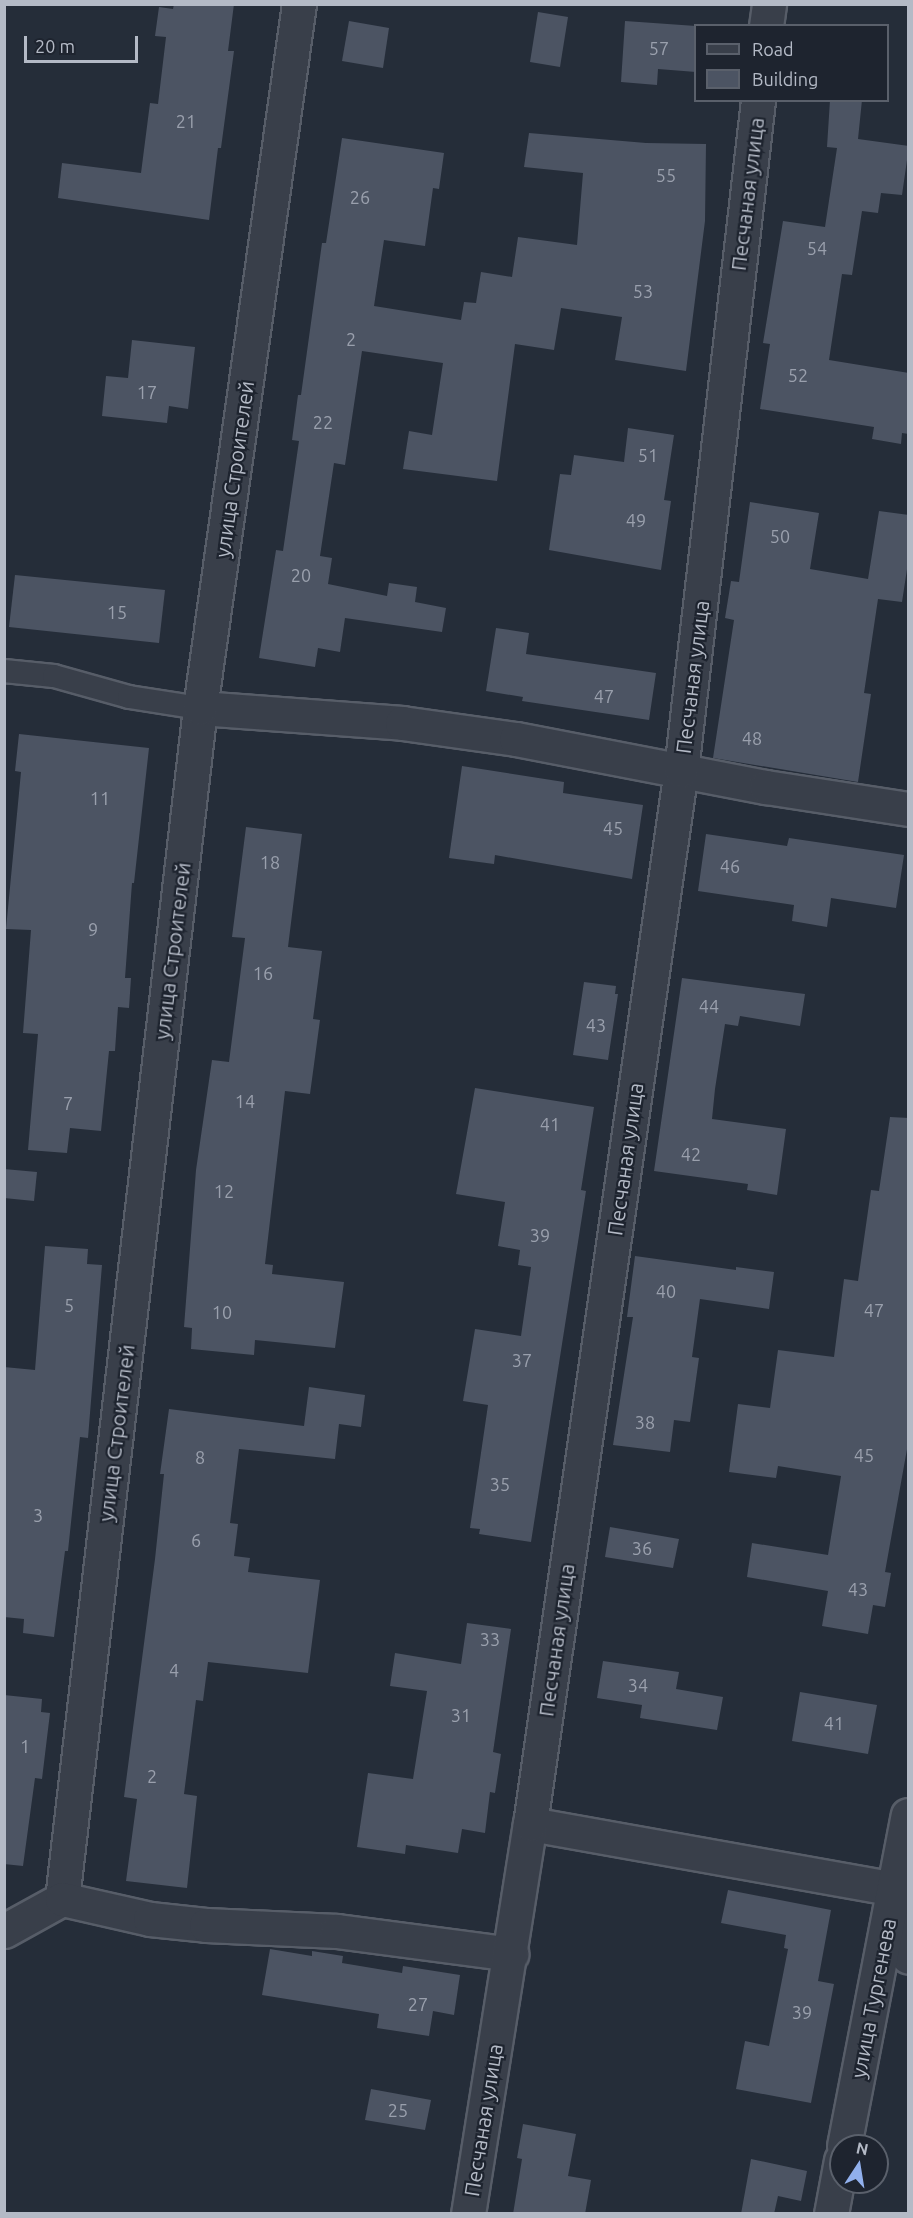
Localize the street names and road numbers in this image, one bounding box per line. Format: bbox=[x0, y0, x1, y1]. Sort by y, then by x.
street label: Песчаная улица bbox=[725, 116, 769, 272]
street label: улица Строителей bbox=[209, 379, 259, 559]
street label: Песчаная улица bbox=[670, 599, 714, 755]
street label: улица Строителей bbox=[149, 861, 195, 1041]
street label: Песчаная улица bbox=[602, 1081, 648, 1237]
street label: улица Строителей bbox=[93, 1343, 139, 1523]
street label: Песчаная улица bbox=[533, 1562, 579, 1718]
street label: улица Тургенева bbox=[845, 1916, 901, 2080]
street label: Песчаная улица bbox=[458, 2042, 508, 2198]

